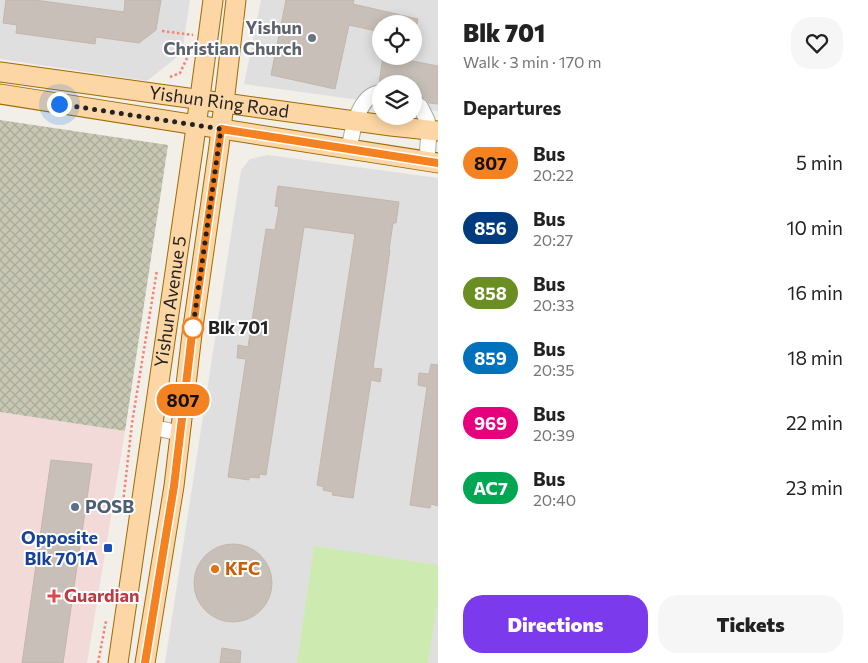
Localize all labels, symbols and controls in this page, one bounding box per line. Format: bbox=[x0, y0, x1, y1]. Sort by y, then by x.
map controls bbox=[372, 15, 422, 125]
button: locate bbox=[372, 15, 422, 65]
place label: Yishun Christian Church bbox=[163, 16, 302, 59]
button: heart bbox=[791, 17, 843, 69]
text: Blk 701 bbox=[463, 18, 545, 47]
marker: Yishun Christian Church bbox=[306, 32, 318, 44]
text: Walk · 3 min · 170 m bbox=[463, 52, 602, 71]
button: layers bbox=[372, 75, 422, 125]
street label: Yishun Ring Road bbox=[148, 81, 290, 122]
your location bbox=[47, 92, 72, 117]
text: Departures bbox=[463, 96, 561, 119]
text: Bus bbox=[533, 142, 565, 165]
text: 5 min bbox=[796, 151, 843, 174]
text: 807 bbox=[474, 152, 507, 174]
text: 20:22 bbox=[533, 165, 574, 184]
text: Bus bbox=[533, 207, 565, 230]
text: 10 min bbox=[786, 216, 843, 239]
text: 856 bbox=[474, 217, 507, 239]
text: 20:27 bbox=[533, 230, 573, 249]
street label: Yishun Avenue 5 bbox=[149, 234, 190, 369]
text: Bus bbox=[533, 272, 565, 295]
text: 16 min bbox=[787, 281, 843, 304]
text: 858 bbox=[474, 282, 507, 304]
text: 20:33 bbox=[533, 295, 574, 314]
place label: Blk 701 bbox=[208, 316, 268, 338]
marker: Blk 701 bbox=[182, 317, 204, 339]
text: Bus bbox=[533, 337, 565, 360]
text: 18 min bbox=[787, 346, 843, 369]
text: 859 bbox=[474, 347, 507, 369]
text: 20:35 bbox=[533, 360, 574, 379]
line badge: 807 bbox=[154, 384, 212, 416]
text: 807 bbox=[167, 389, 199, 411]
text: Bus bbox=[533, 402, 565, 425]
text: 22 min bbox=[786, 411, 843, 434]
text: 969 bbox=[474, 412, 507, 434]
text: 20:39 bbox=[533, 425, 575, 444]
text: Bus bbox=[533, 467, 565, 490]
text: 23 min bbox=[786, 476, 843, 499]
text: AC7 bbox=[473, 477, 508, 499]
text: 20:40 bbox=[533, 490, 576, 509]
place label: POSB bbox=[85, 495, 134, 517]
marker: POSB bbox=[69, 501, 81, 513]
place label: Opposite Blk 701A bbox=[21, 526, 98, 569]
marker: Opposite Blk 701A bbox=[102, 542, 114, 554]
place label: KFC bbox=[225, 557, 260, 579]
marker: KFC bbox=[209, 563, 221, 575]
place label: Guardian bbox=[64, 584, 140, 606]
marker: Guardian bbox=[48, 590, 60, 602]
button: Directions bbox=[463, 595, 648, 653]
button: Tickets bbox=[658, 595, 843, 653]

